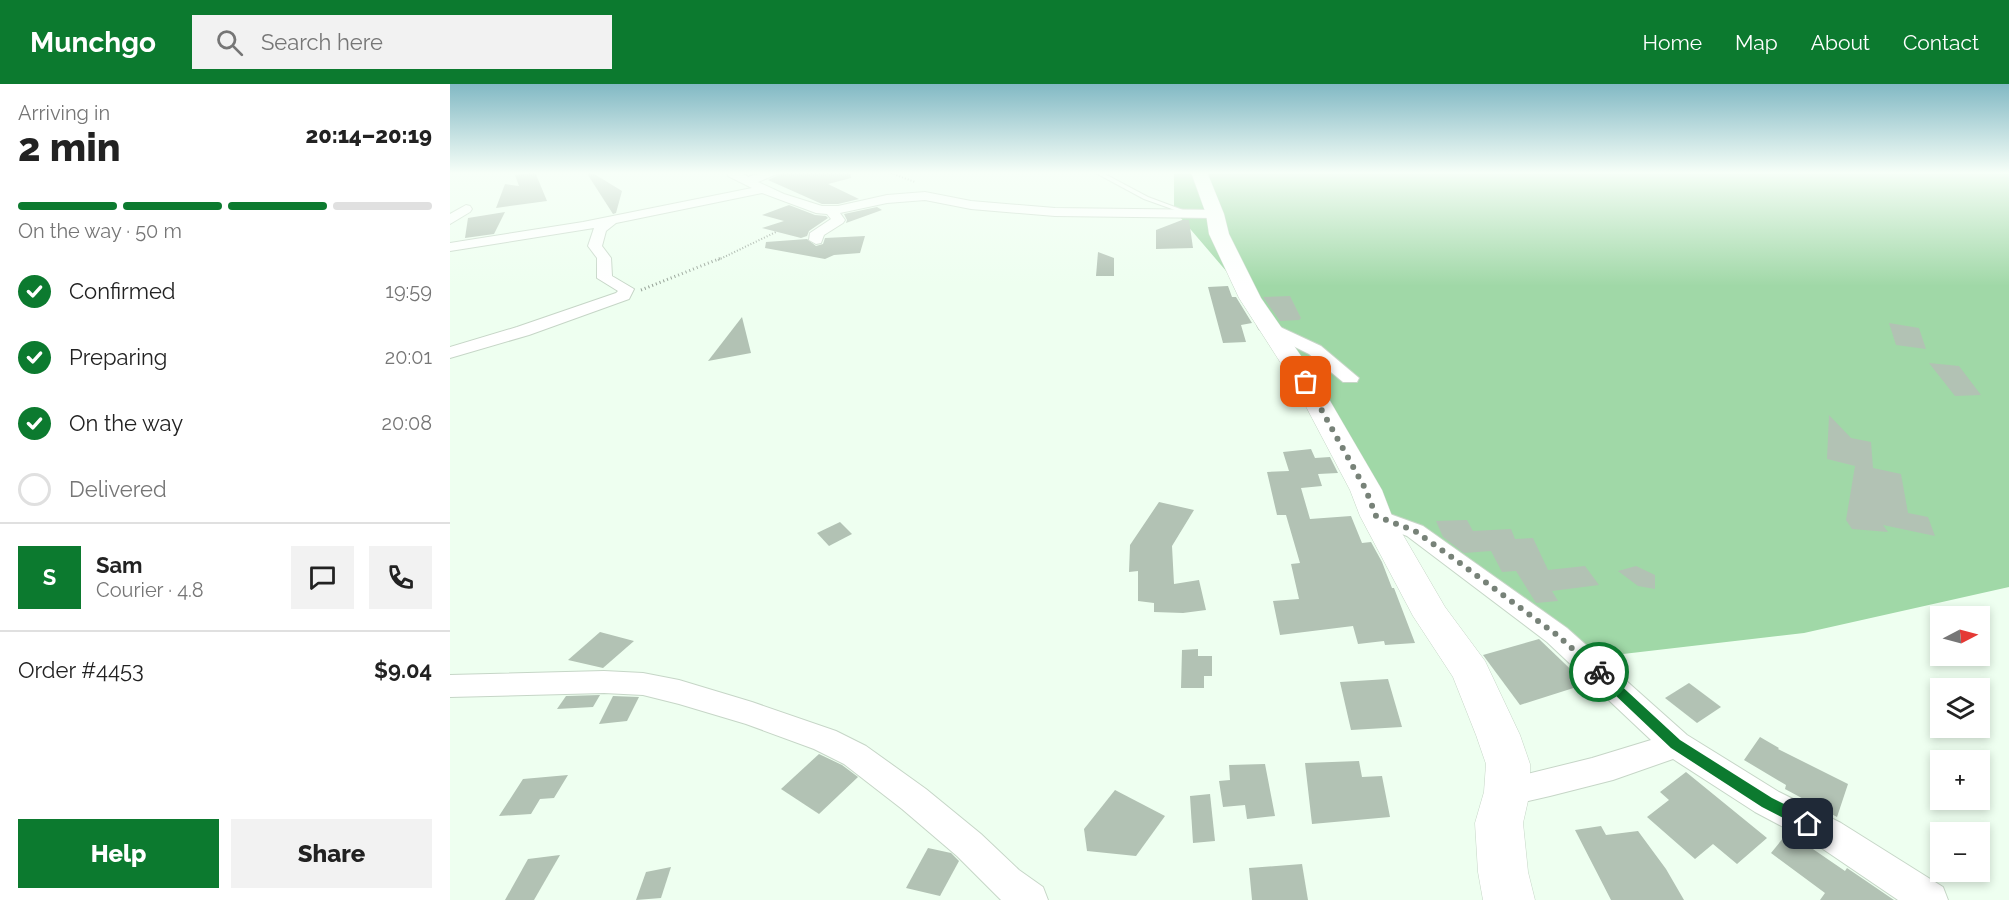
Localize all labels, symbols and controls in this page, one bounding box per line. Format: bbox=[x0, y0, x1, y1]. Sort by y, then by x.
search box bbox=[192, 15, 612, 69]
text: Munchgo bbox=[30, 26, 156, 59]
icon: search bbox=[213, 26, 246, 59]
text: Search here bbox=[261, 29, 383, 55]
text: Home bbox=[1643, 30, 1702, 55]
text: Map bbox=[1735, 30, 1778, 55]
text: About bbox=[1811, 30, 1870, 55]
text: Contact bbox=[1903, 30, 1979, 55]
text: Arriving in bbox=[18, 101, 110, 125]
text: 20:14–20:19 bbox=[305, 122, 432, 148]
text: 2 min bbox=[18, 124, 121, 170]
text: On the way · 50 m bbox=[18, 219, 182, 243]
icon: check bbox=[18, 275, 51, 308]
text: Confirmed bbox=[69, 278, 176, 304]
text: 19:59 bbox=[385, 279, 432, 303]
icon: check bbox=[18, 341, 51, 374]
text: Preparing bbox=[69, 344, 167, 370]
text: 20:01 bbox=[385, 345, 432, 369]
pin bbox=[1280, 356, 1331, 407]
icon: bag bbox=[1289, 365, 1322, 398]
icon: check bbox=[18, 407, 51, 440]
text: On the way bbox=[69, 410, 183, 436]
text: 20:08 bbox=[381, 411, 432, 435]
text: Delivered bbox=[69, 476, 167, 502]
button: chat bbox=[291, 546, 354, 609]
button: phone bbox=[369, 546, 432, 609]
text: Sam bbox=[96, 552, 143, 578]
text: S bbox=[43, 564, 56, 590]
text: Courier · 4.8 bbox=[96, 578, 204, 602]
north arrow bbox=[1930, 606, 1990, 666]
map controls bbox=[1930, 606, 1990, 882]
courier bbox=[1569, 642, 1629, 702]
icon: bike bbox=[1583, 656, 1616, 689]
text: Order #4453 bbox=[18, 657, 144, 683]
text: $9.04 bbox=[374, 657, 432, 683]
button: layers bbox=[1930, 678, 1990, 738]
button: + bbox=[1930, 750, 1990, 810]
pin bbox=[1782, 798, 1833, 849]
icon: home bbox=[1791, 807, 1824, 840]
button: Help bbox=[18, 819, 219, 888]
button: Share bbox=[231, 819, 432, 888]
button: − bbox=[1930, 822, 1990, 882]

